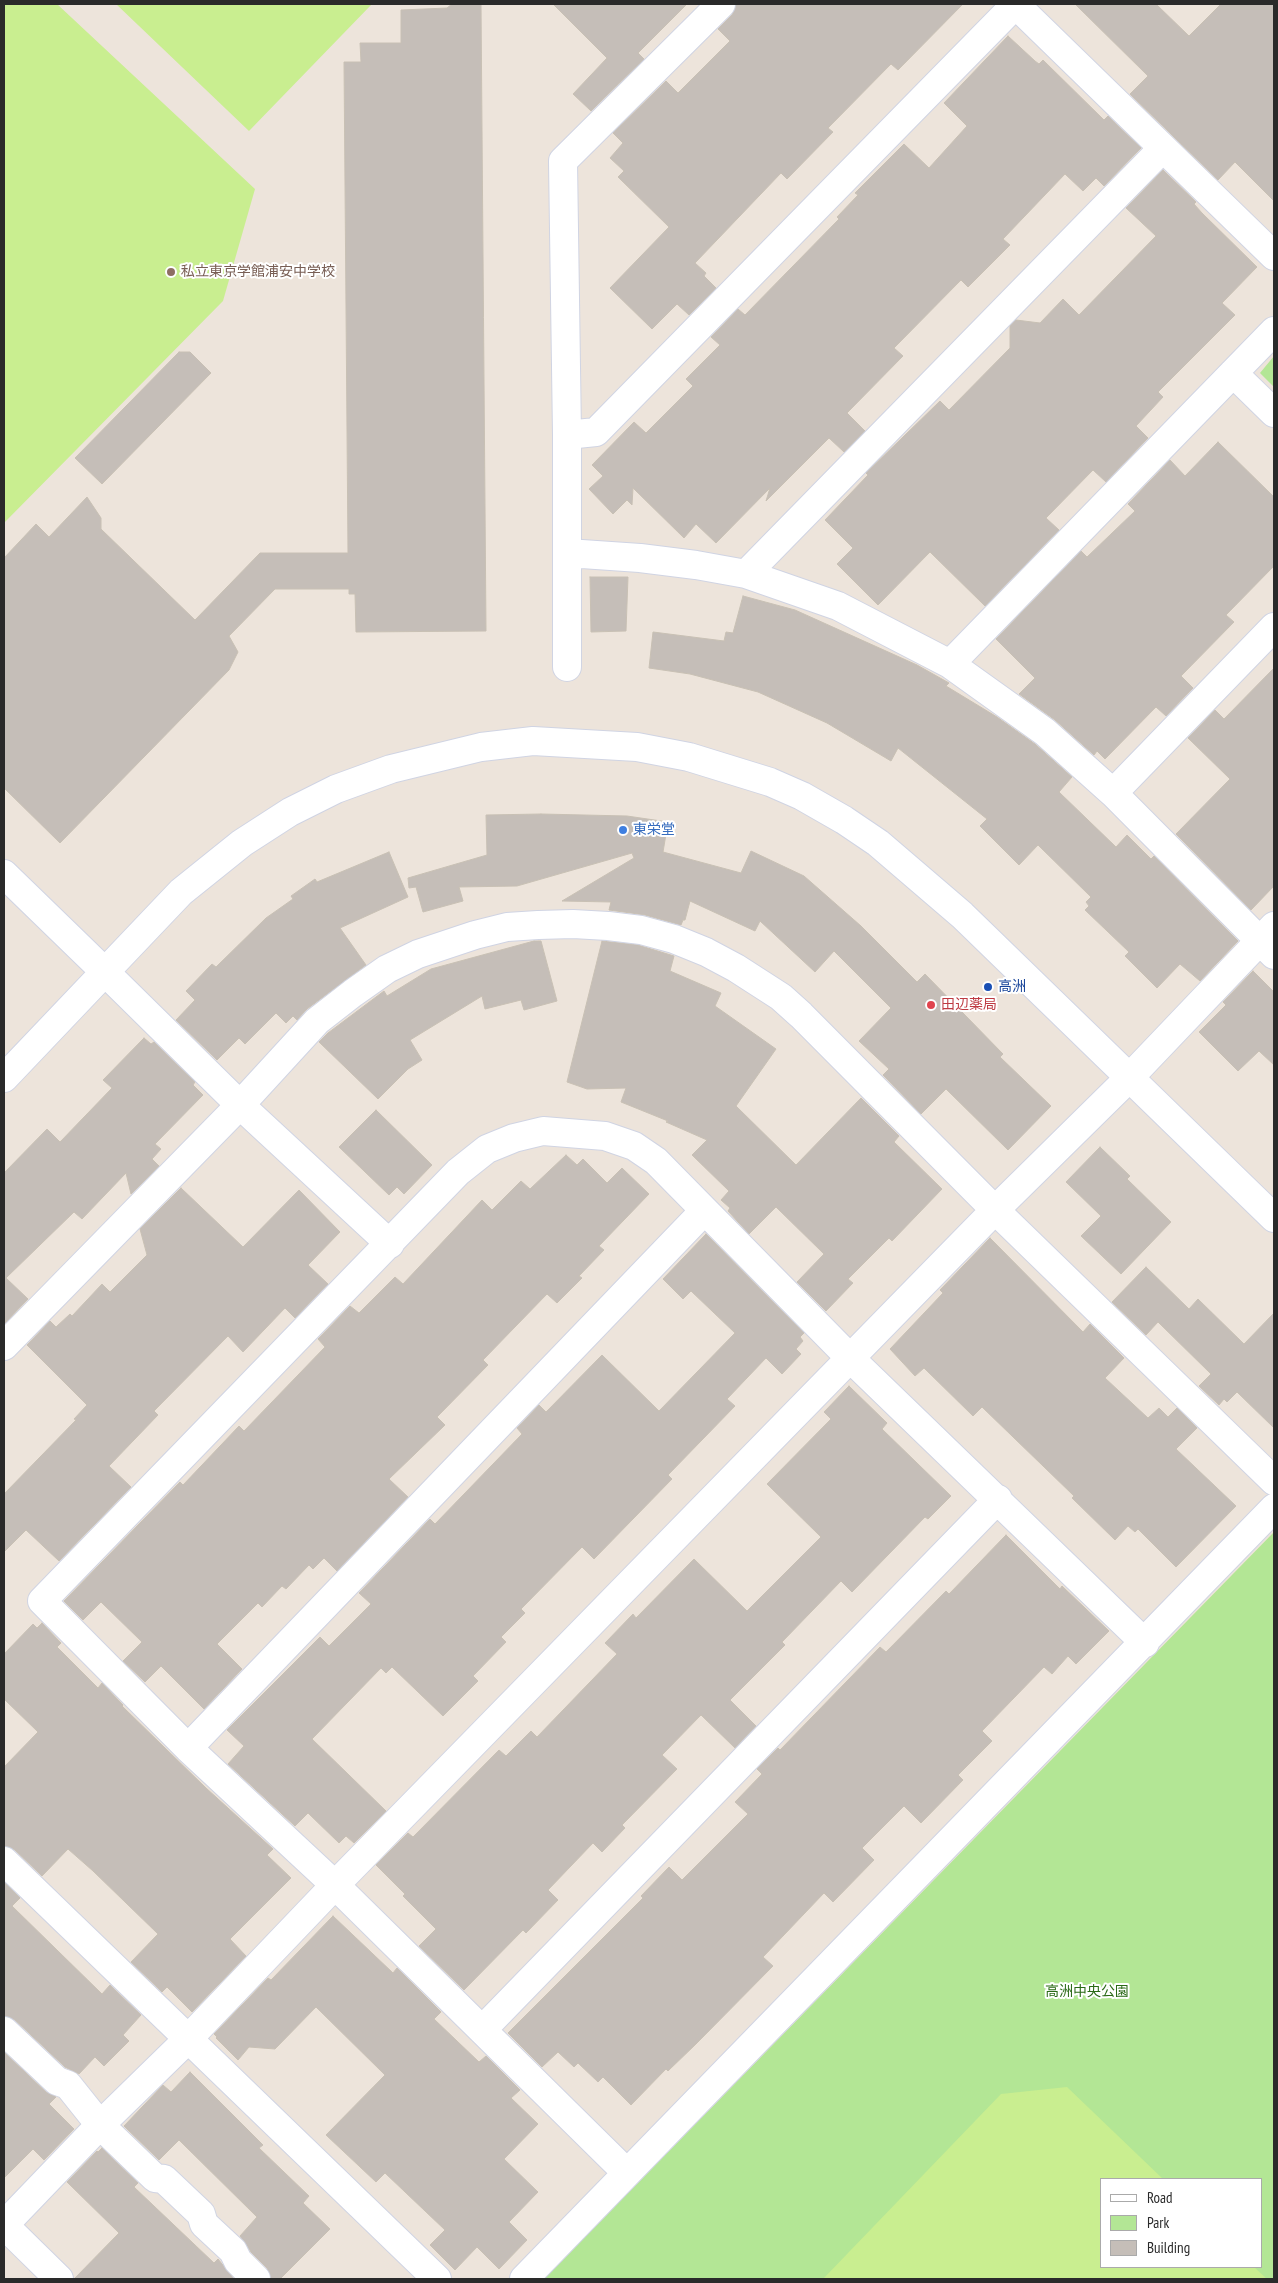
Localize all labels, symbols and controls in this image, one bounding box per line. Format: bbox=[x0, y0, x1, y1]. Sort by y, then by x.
place label: 私立東京学館浦安中学校 bbox=[181, 264, 335, 280]
marker: 私立東京学館浦安中学校 bbox=[165, 266, 177, 278]
place label: 東栄堂 bbox=[633, 822, 675, 838]
marker: 東栄堂 bbox=[617, 824, 629, 836]
place label: 高洲 bbox=[998, 979, 1026, 995]
marker: 高洲 bbox=[982, 981, 994, 993]
place label: 田辺薬局 bbox=[941, 997, 997, 1013]
marker: 田辺薬局 bbox=[925, 999, 937, 1011]
park label: 高洲中央公園 bbox=[1045, 1984, 1129, 2000]
legend bbox=[1100, 2178, 1263, 2268]
text: Road bbox=[1147, 2188, 1173, 2207]
text: Park bbox=[1147, 2213, 1169, 2232]
text: Building bbox=[1147, 2238, 1190, 2257]

